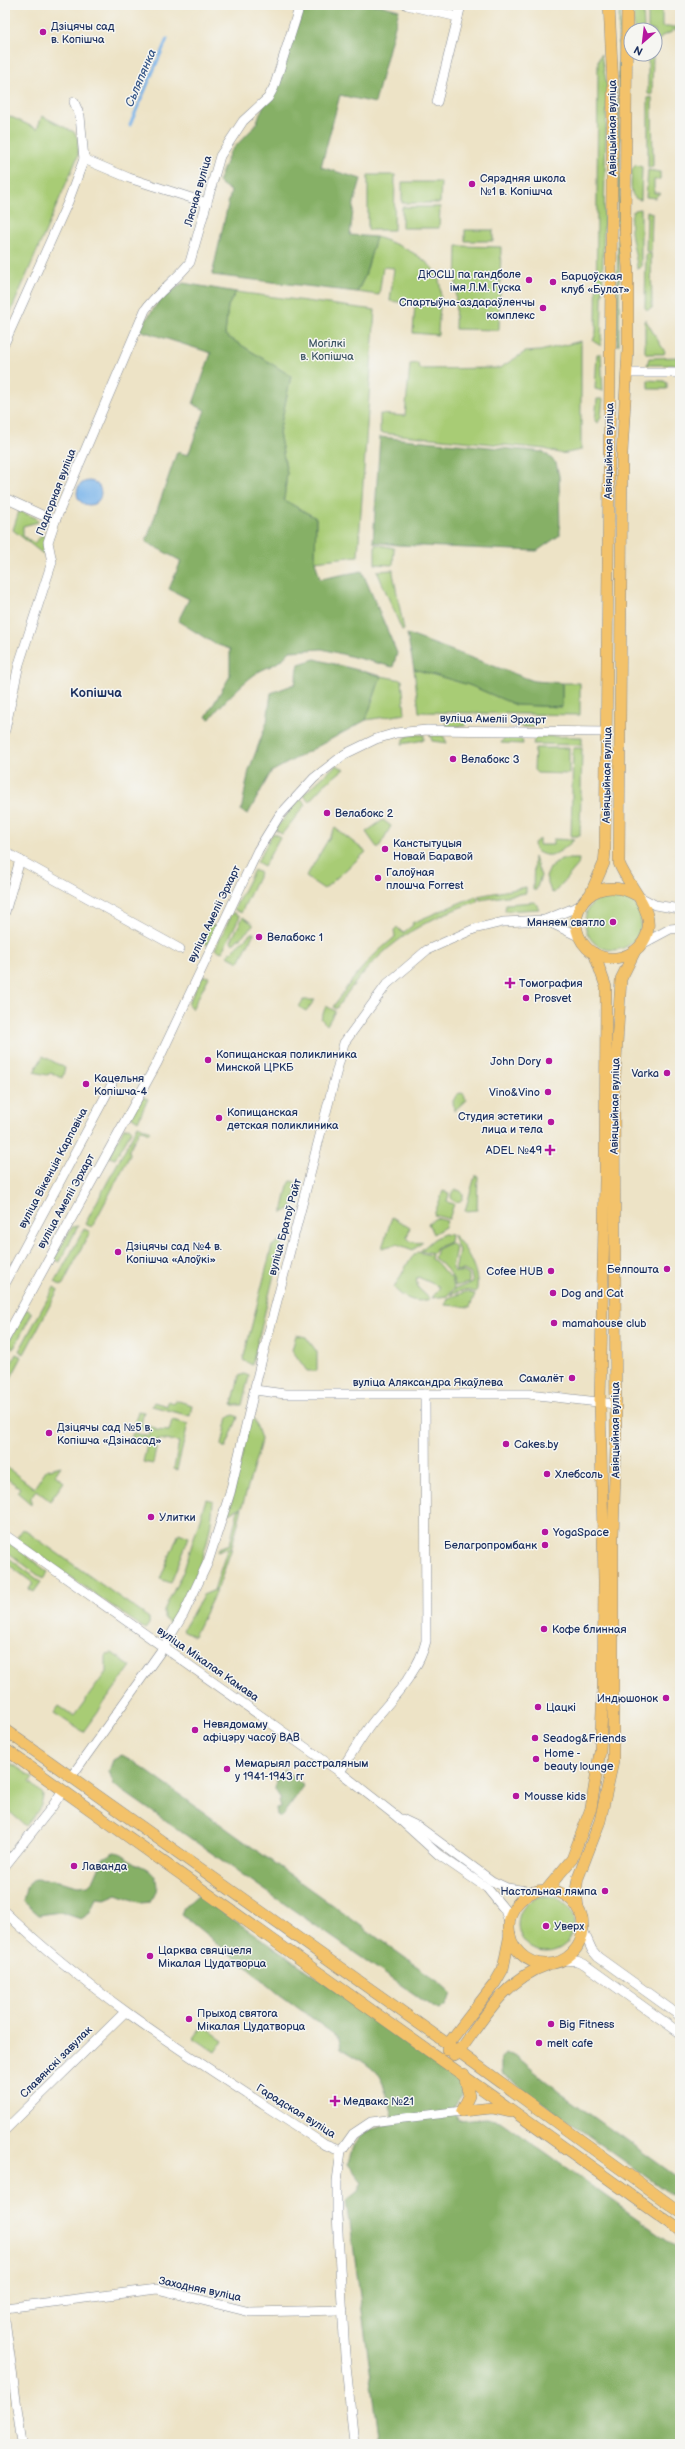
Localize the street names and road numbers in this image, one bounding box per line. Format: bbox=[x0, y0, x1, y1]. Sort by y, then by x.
street label: Авіяцыйная вуліца bbox=[606, 79, 619, 177]
street label: Лясная вуліца bbox=[181, 154, 214, 229]
street label: Авіяцыйная вуліца bbox=[602, 402, 616, 500]
street label: Падгорная вуліца bbox=[33, 446, 79, 537]
street label: вуліца Амеліі Эрхарт bbox=[440, 712, 546, 726]
street label: Авіяцыйная вуліца bbox=[600, 726, 614, 824]
street label: вуліца Амеліі Эрхарт bbox=[185, 863, 243, 965]
street label: Авіяцыйная вуліца bbox=[608, 1057, 622, 1155]
street label: вуліца Вікенція Карповіча bbox=[16, 1105, 91, 1230]
street label: вуліца Амеліі Эрхарт bbox=[35, 1151, 97, 1251]
street label: вуліца Братоў Райт bbox=[266, 1177, 304, 1277]
street label: вуліца Аляксандра Якаўлева bbox=[353, 1376, 504, 1389]
street label: Авіяцыйная вуліца bbox=[609, 1381, 622, 1479]
street label: вуліца Мікалая Камава bbox=[155, 1624, 262, 1704]
street label: Славянскі завулак bbox=[17, 2023, 95, 2101]
street label: Гарадская вуліца bbox=[254, 2081, 339, 2141]
street label: Заходняя вуліца bbox=[158, 2274, 243, 2304]

